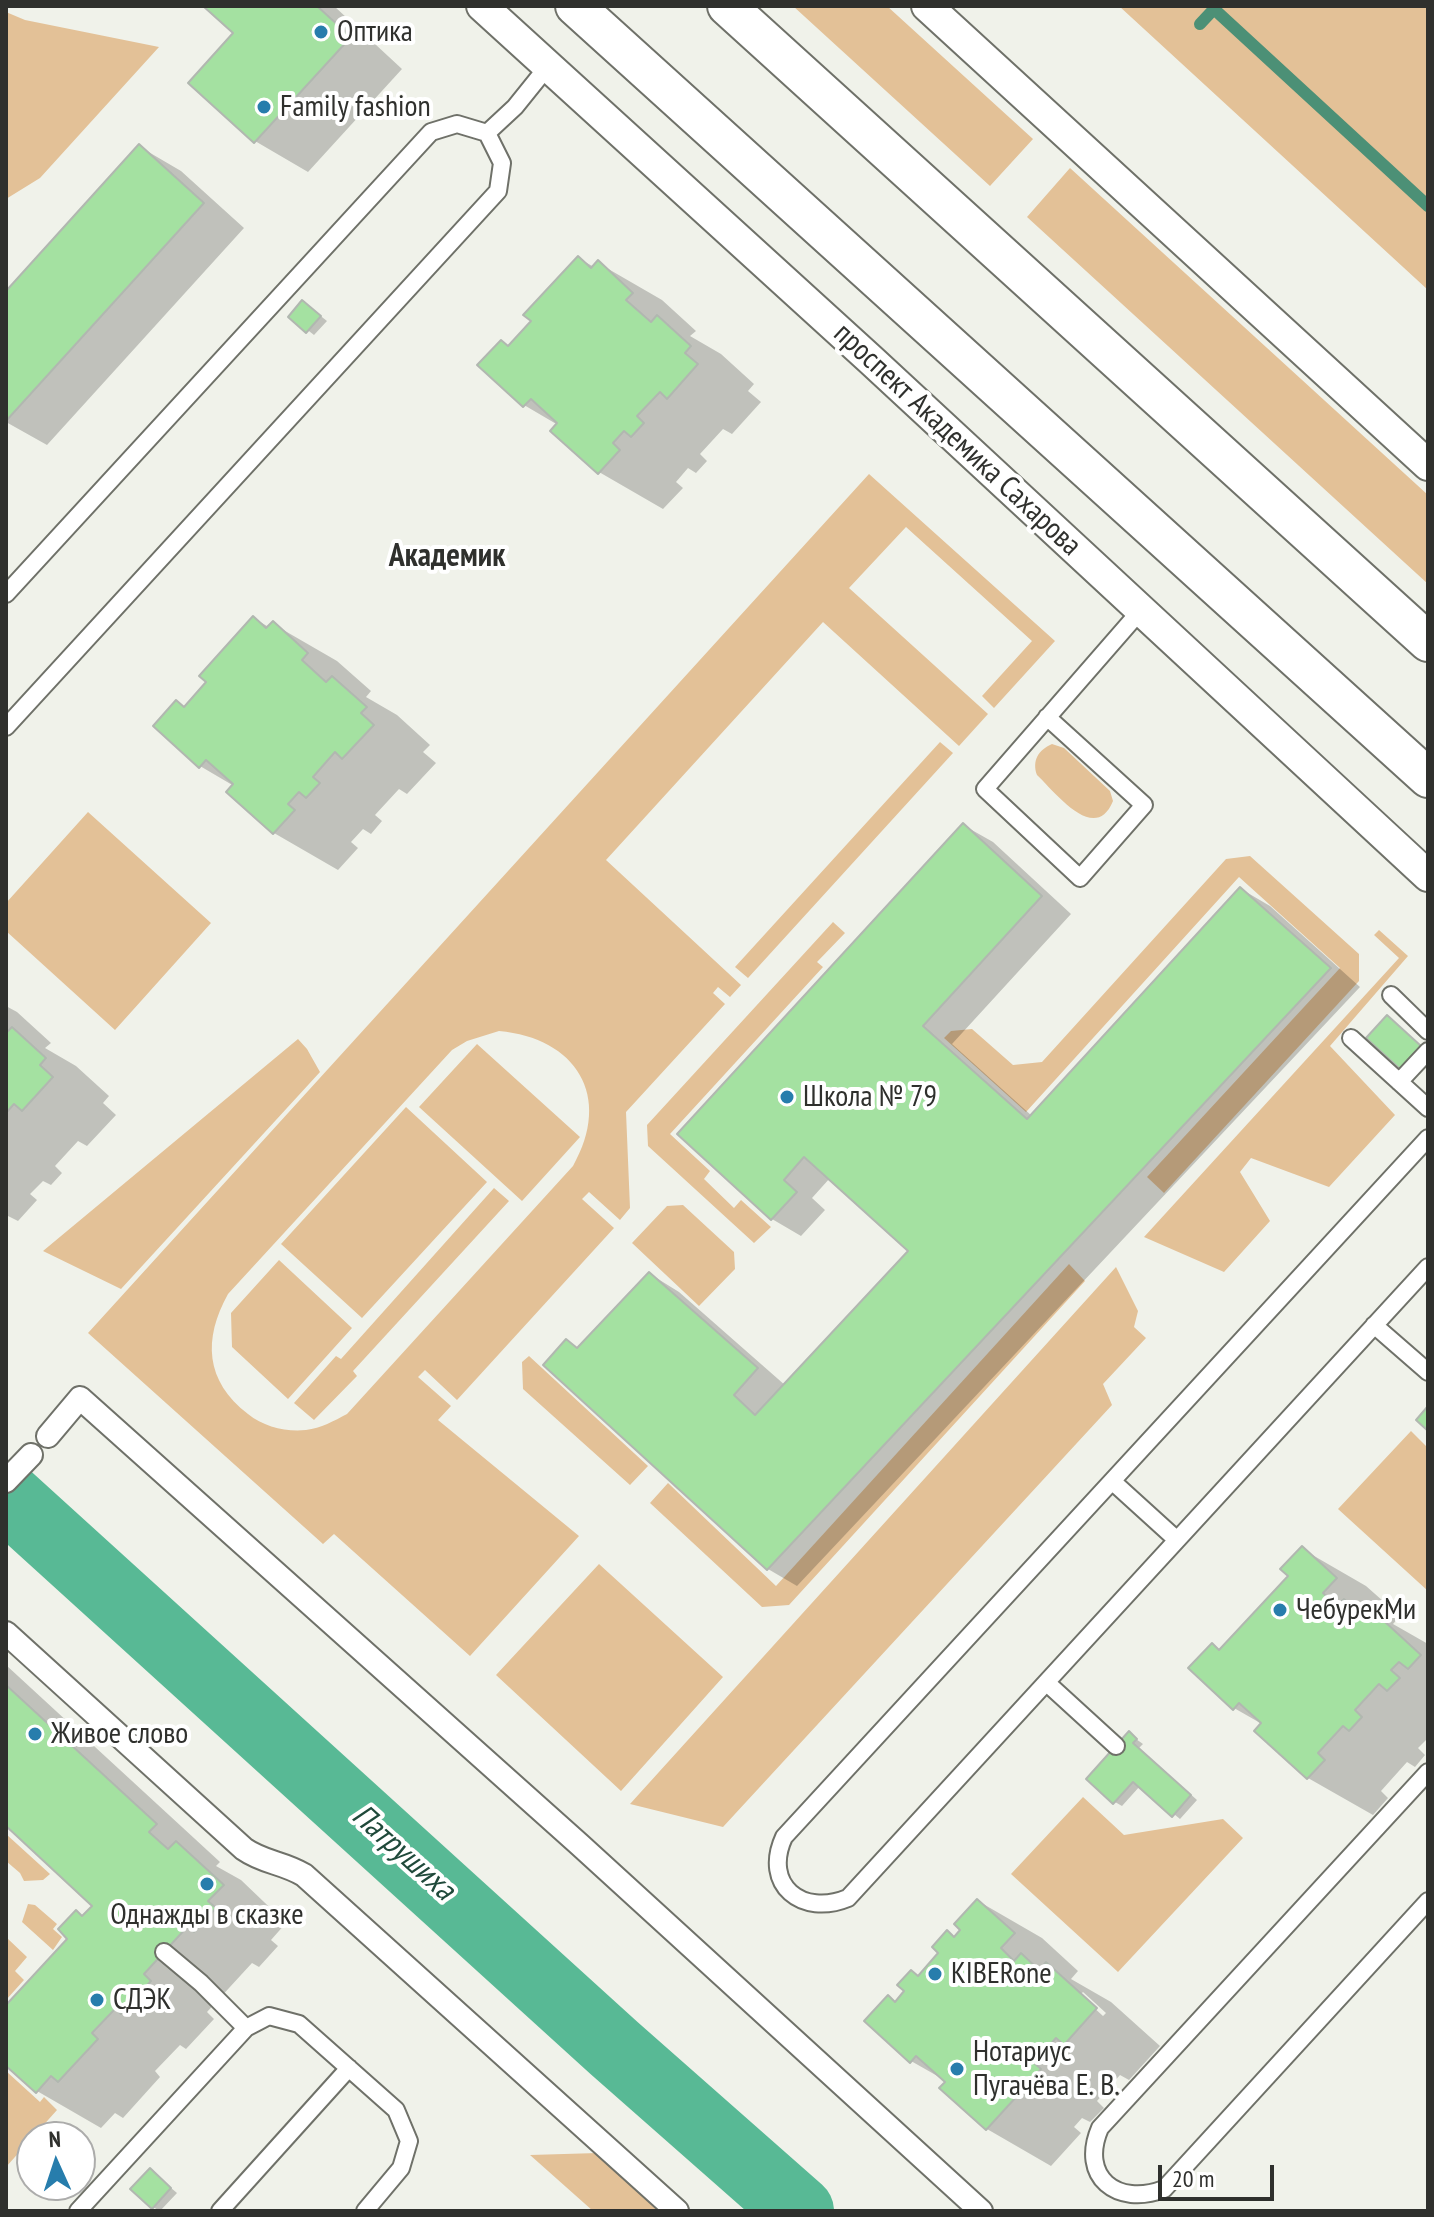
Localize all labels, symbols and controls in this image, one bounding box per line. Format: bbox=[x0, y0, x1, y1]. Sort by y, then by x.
place label: Оптика bbox=[337, 14, 413, 50]
marker: Оптика bbox=[312, 23, 330, 41]
place label: Family fashion bbox=[280, 89, 431, 125]
marker: Family fashion bbox=[255, 98, 273, 116]
street label: проспект Академика Сахарова bbox=[826, 316, 1088, 564]
district label: Академик bbox=[389, 538, 505, 576]
place label: Школа № 79 bbox=[803, 1079, 937, 1115]
marker: Школа № 79 bbox=[778, 1088, 796, 1106]
place label: ЧебурекМи bbox=[1296, 1592, 1416, 1628]
marker: ЧебурекМи bbox=[1271, 1601, 1289, 1619]
place label: Живое слово bbox=[51, 1716, 188, 1752]
marker: Живое слово bbox=[26, 1725, 44, 1743]
water label: Патрушиха bbox=[344, 1797, 462, 1909]
marker: Однажды в сказке bbox=[198, 1875, 216, 1893]
place label: Однажды в сказке bbox=[110, 1897, 304, 1933]
place label: KIBERone bbox=[951, 1956, 1052, 1992]
marker: KIBERone bbox=[926, 1965, 944, 1983]
place label: СДЭК bbox=[113, 1982, 171, 2018]
marker: СДЭК bbox=[88, 1991, 106, 2009]
place label: Нотариус Пугачёва Е. В. bbox=[973, 2034, 1120, 2104]
marker: Нотариус Пугачёва Е. В. bbox=[948, 2060, 966, 2078]
north arrow bbox=[16, 2121, 96, 2201]
text: N bbox=[48, 2125, 62, 2153]
scale bar bbox=[1162, 2149, 1278, 2199]
text: 20 m bbox=[1172, 2163, 1214, 2194]

